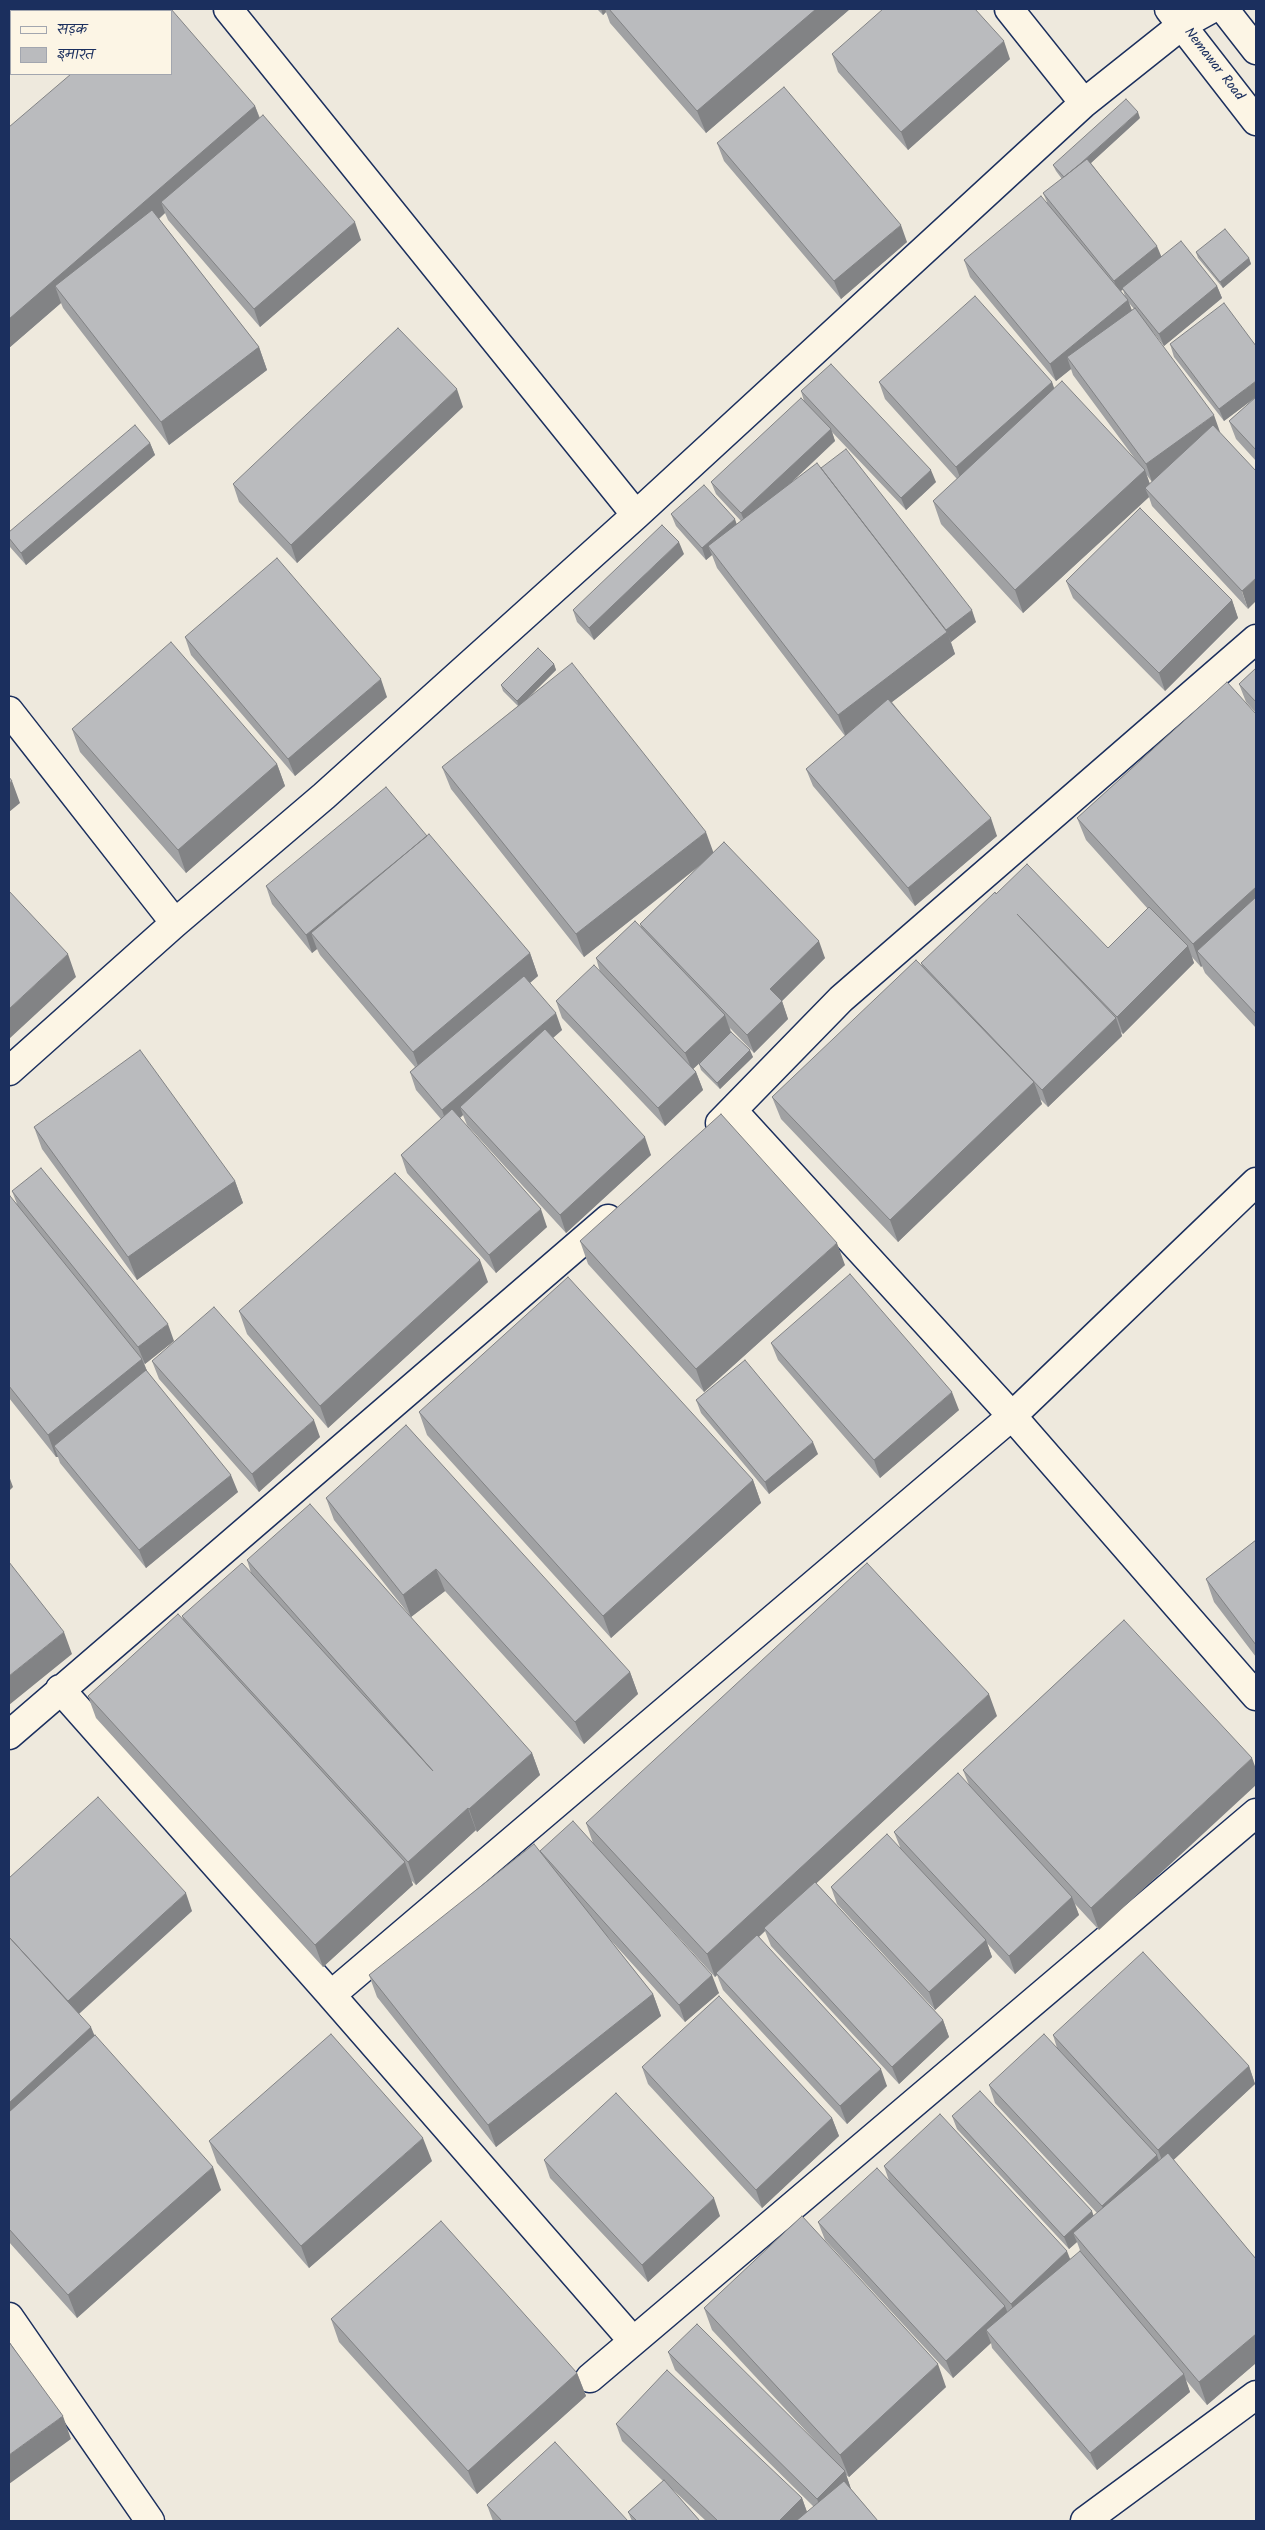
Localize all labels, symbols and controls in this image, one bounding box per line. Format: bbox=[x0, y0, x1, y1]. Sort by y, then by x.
legend bbox=[10, 10, 172, 75]
text: सड़क bbox=[57, 18, 87, 42]
street label: Nemawar Road bbox=[1179, 25, 1247, 105]
text: इमारत bbox=[57, 43, 94, 67]

